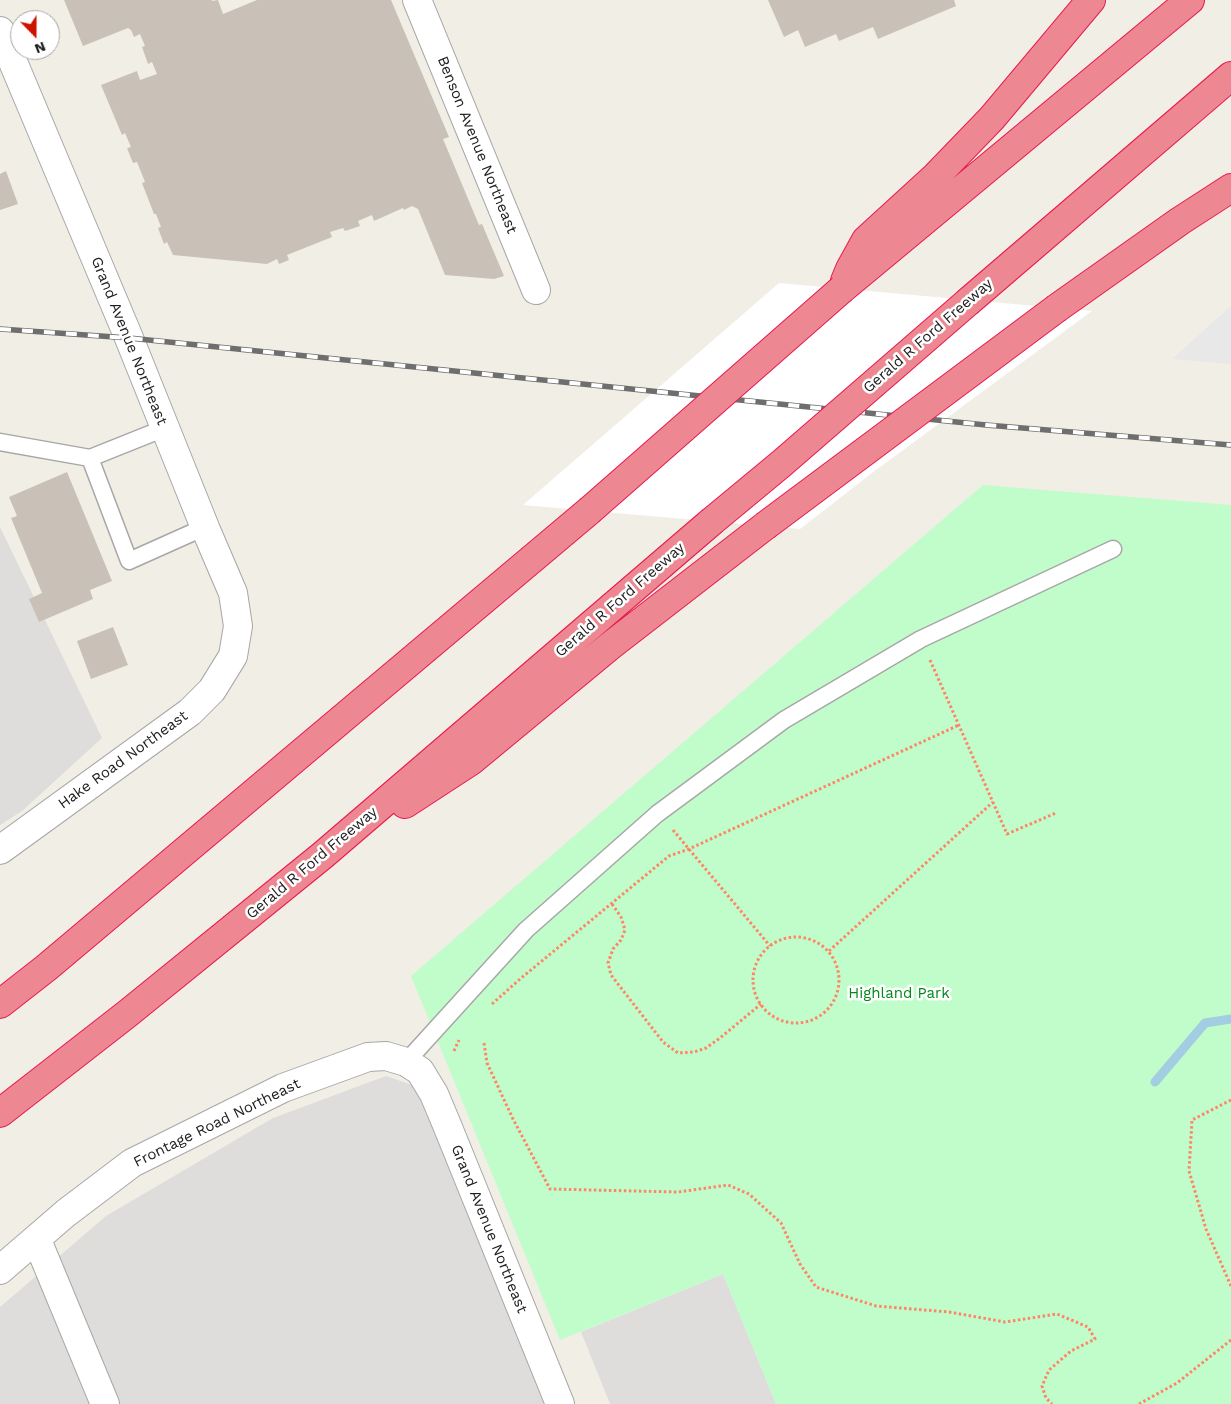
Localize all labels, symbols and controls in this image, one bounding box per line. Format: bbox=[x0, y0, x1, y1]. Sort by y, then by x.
north arrow bbox=[10, 10, 60, 60]
text: N bbox=[32, 39, 48, 57]
street label: Benson Avenue Northeast bbox=[433, 54, 521, 236]
street label: Grand Avenue Northeast bbox=[87, 254, 171, 428]
street label: Gerald R Ford Freeway bbox=[860, 275, 996, 397]
street label: Gerald R Ford Freeway bbox=[552, 539, 688, 661]
street label: Hake Road Northeast bbox=[55, 707, 191, 813]
street label: Gerald R Ford Freeway bbox=[243, 803, 381, 923]
park label: Highland Park bbox=[848, 985, 950, 1003]
street label: Frontage Road Northeast bbox=[131, 1075, 303, 1171]
street label: Grand Avenue Northeast bbox=[447, 1142, 531, 1316]

